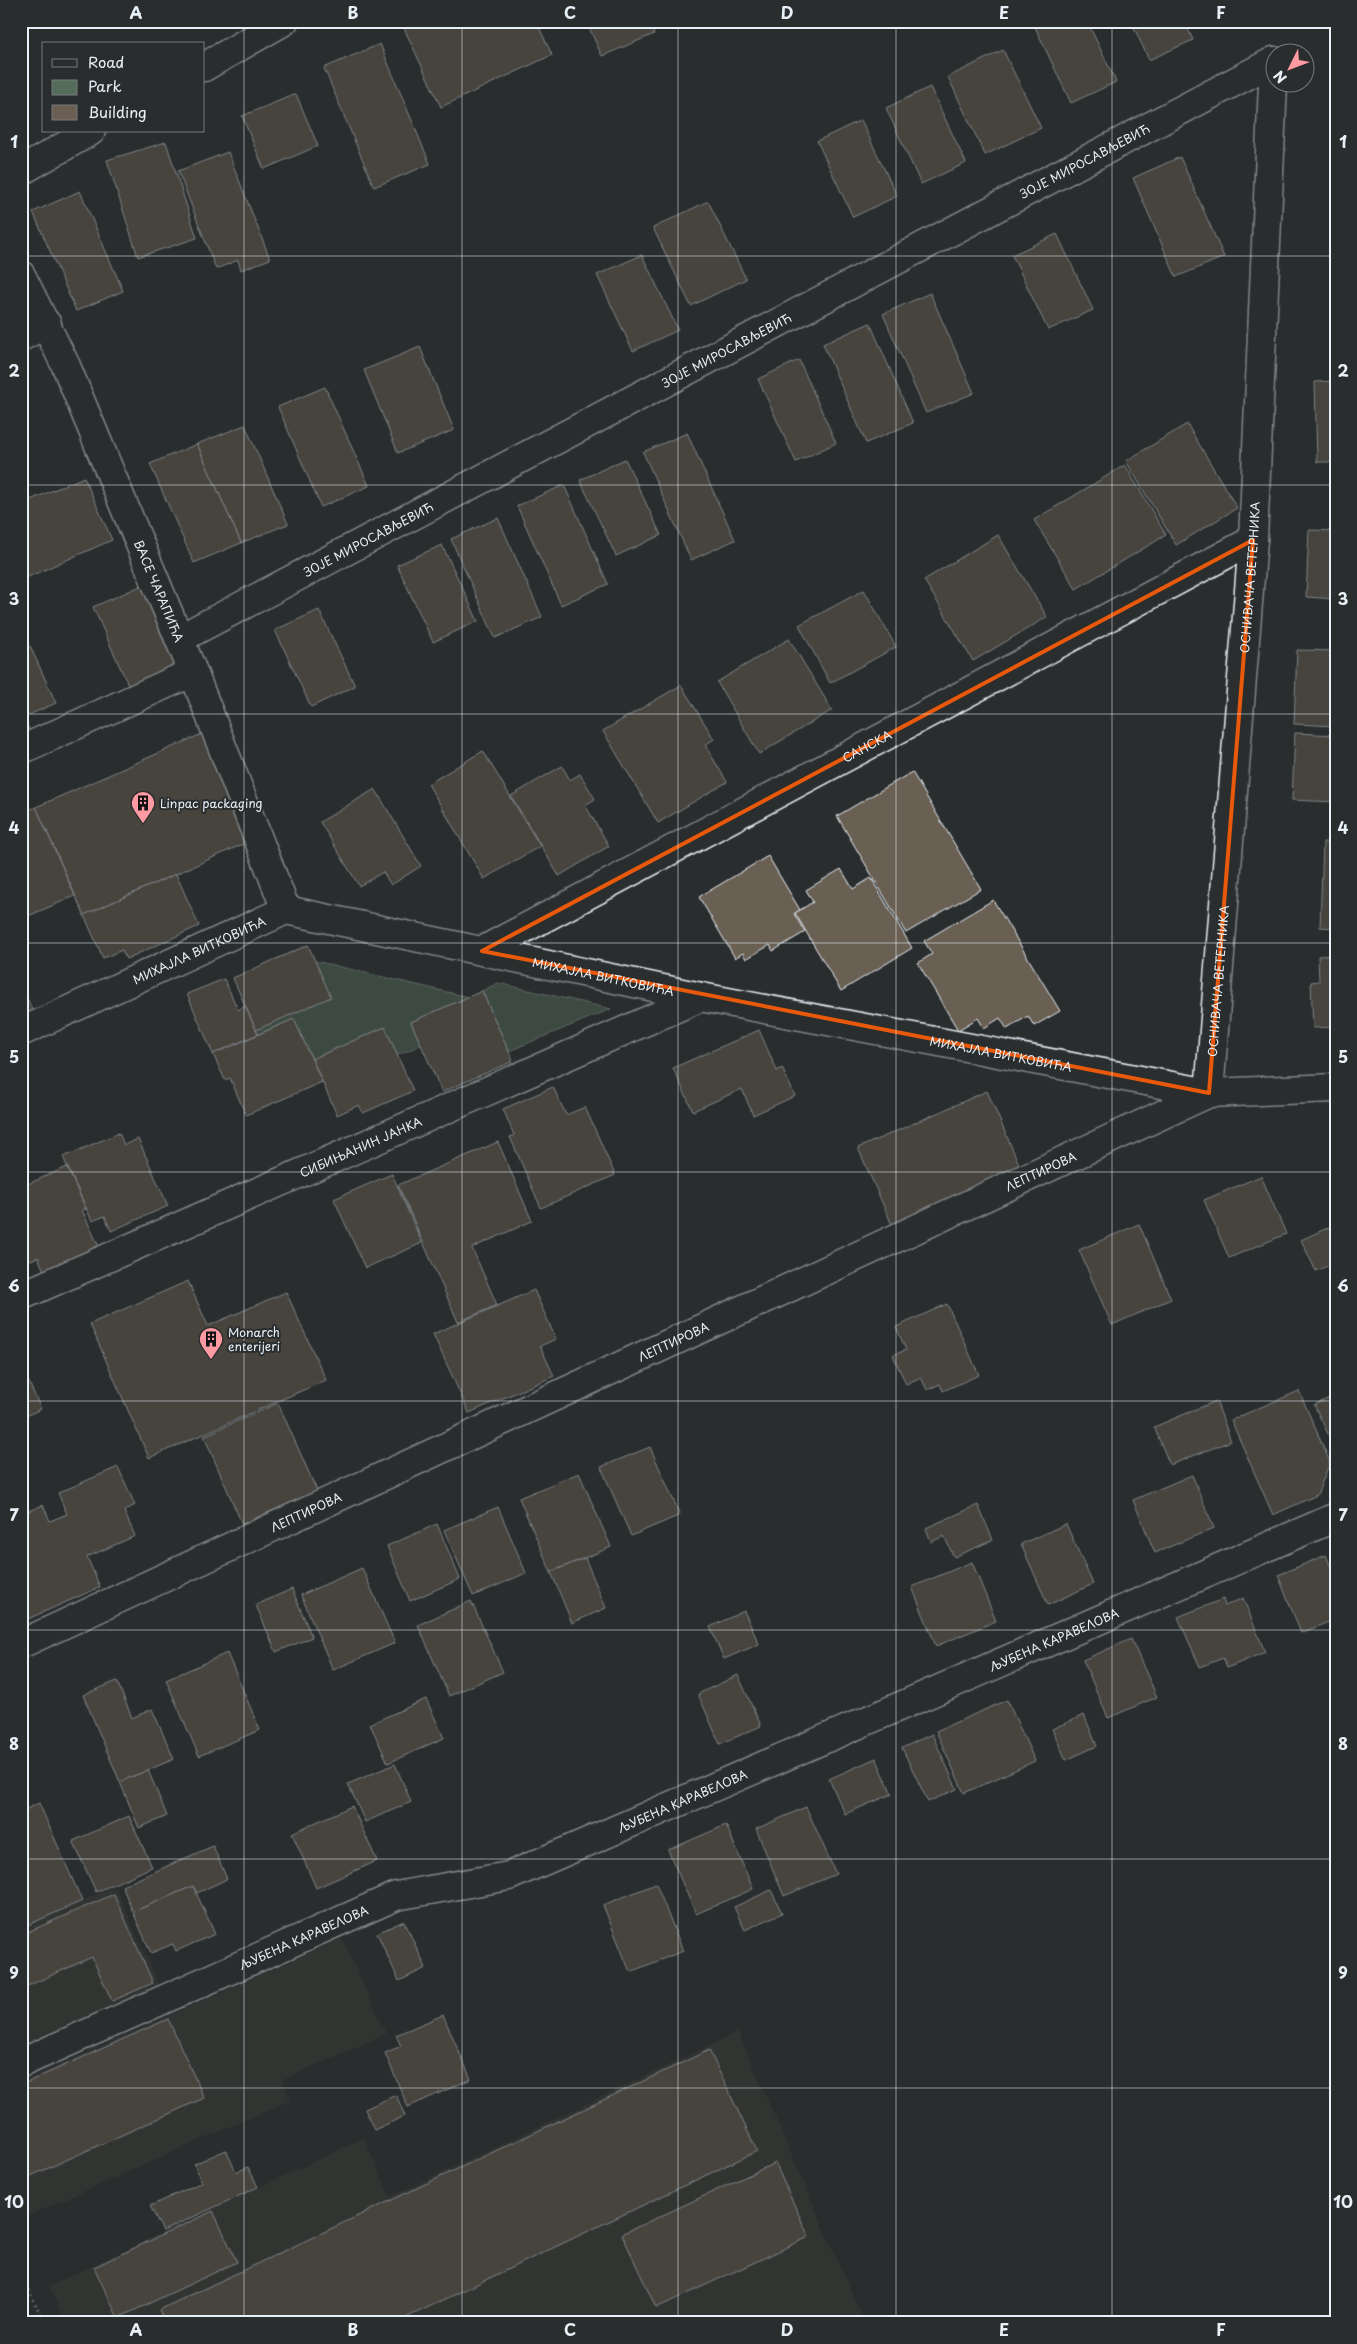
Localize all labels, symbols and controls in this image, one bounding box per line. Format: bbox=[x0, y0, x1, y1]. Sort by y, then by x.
text: A bbox=[130, 0, 143, 24]
text: B bbox=[348, 0, 359, 24]
text: C bbox=[564, 0, 576, 24]
text: D bbox=[781, 0, 793, 24]
text: E bbox=[999, 0, 1009, 24]
text: F bbox=[1216, 0, 1226, 24]
legend bbox=[42, 42, 205, 132]
north arrow bbox=[1264, 42, 1314, 92]
text: Road bbox=[88, 50, 124, 73]
text: N bbox=[1268, 66, 1291, 88]
text: Park bbox=[88, 74, 122, 97]
text: Building bbox=[88, 100, 147, 123]
street label: ЗОЈЕ МИРОСАВЉЕВИЋ bbox=[1017, 119, 1153, 203]
text: 1 bbox=[10, 129, 18, 153]
text: 1 bbox=[1339, 129, 1347, 153]
street label: ЗОЈЕ МИРОСАВЉЕВИЋ bbox=[658, 308, 794, 392]
text: 2 bbox=[8, 358, 20, 382]
text: 2 bbox=[1337, 358, 1349, 382]
street label: ЗОЈЕ МИРОСАВЉЕВИЋ bbox=[300, 497, 436, 581]
street label: ОСНИВАЧА ВЕТЕРНИКА bbox=[1235, 501, 1264, 654]
street label: ВАСЕ ЧАРАПИЋА bbox=[130, 537, 189, 645]
text: 3 bbox=[9, 586, 19, 610]
text: 3 bbox=[1338, 586, 1348, 610]
street label: САНСКА bbox=[839, 725, 895, 766]
building icon: Linpac packaging bbox=[130, 790, 156, 824]
place label: Linpac packaging bbox=[160, 794, 263, 812]
text: 4 bbox=[9, 815, 20, 839]
text: 4 bbox=[1338, 815, 1349, 839]
street label: ОСНИВАЧА ВЕТЕРНИКА bbox=[1203, 905, 1233, 1058]
street label: МИХАЈЛА ВИТКОВИЋА bbox=[130, 912, 268, 988]
street label: МИХАЈЛА ВИТКОВИЋА bbox=[531, 953, 676, 1000]
street label: МИХАЈЛА ВИТКОВИЋА bbox=[928, 1031, 1074, 1076]
text: 5 bbox=[9, 1044, 19, 1068]
text: 5 bbox=[1338, 1044, 1348, 1068]
street label: СИБИЊАНИН ЈАНКА bbox=[297, 1112, 425, 1181]
street label: ЛЕПТИРОВА bbox=[1002, 1147, 1079, 1195]
text: 6 bbox=[8, 1273, 20, 1297]
text: 6 bbox=[1337, 1273, 1349, 1297]
street label: ЛЕПТИРОВА bbox=[635, 1317, 712, 1366]
place label: Monarch enterijeri bbox=[228, 1323, 280, 1355]
building icon: Monarch enterijeri bbox=[198, 1326, 224, 1360]
street label: ЛЕПТИРОВА bbox=[267, 1488, 345, 1536]
text: 7 bbox=[9, 1502, 19, 1526]
text: 7 bbox=[1338, 1502, 1348, 1526]
street label: ЉУБЕНА КАРАВЕЛОВА bbox=[986, 1603, 1122, 1676]
text: 8 bbox=[9, 1731, 19, 1755]
text: 8 bbox=[1338, 1731, 1348, 1755]
street label: ЉУБЕНА КАРАВЕЛОВА bbox=[614, 1765, 750, 1837]
street label: ЉУБЕНА КАРАВЕЛОВА bbox=[236, 1900, 371, 1974]
text: 9 bbox=[9, 1960, 19, 1984]
text: 9 bbox=[1338, 1960, 1348, 1984]
text: 10 bbox=[4, 2189, 24, 2213]
text: 10 bbox=[1333, 2189, 1353, 2213]
text: A bbox=[130, 2317, 143, 2341]
text: B bbox=[348, 2317, 359, 2341]
text: C bbox=[564, 2317, 576, 2341]
text: D bbox=[781, 2317, 793, 2341]
text: E bbox=[999, 2317, 1009, 2341]
text: F bbox=[1216, 2317, 1226, 2341]

